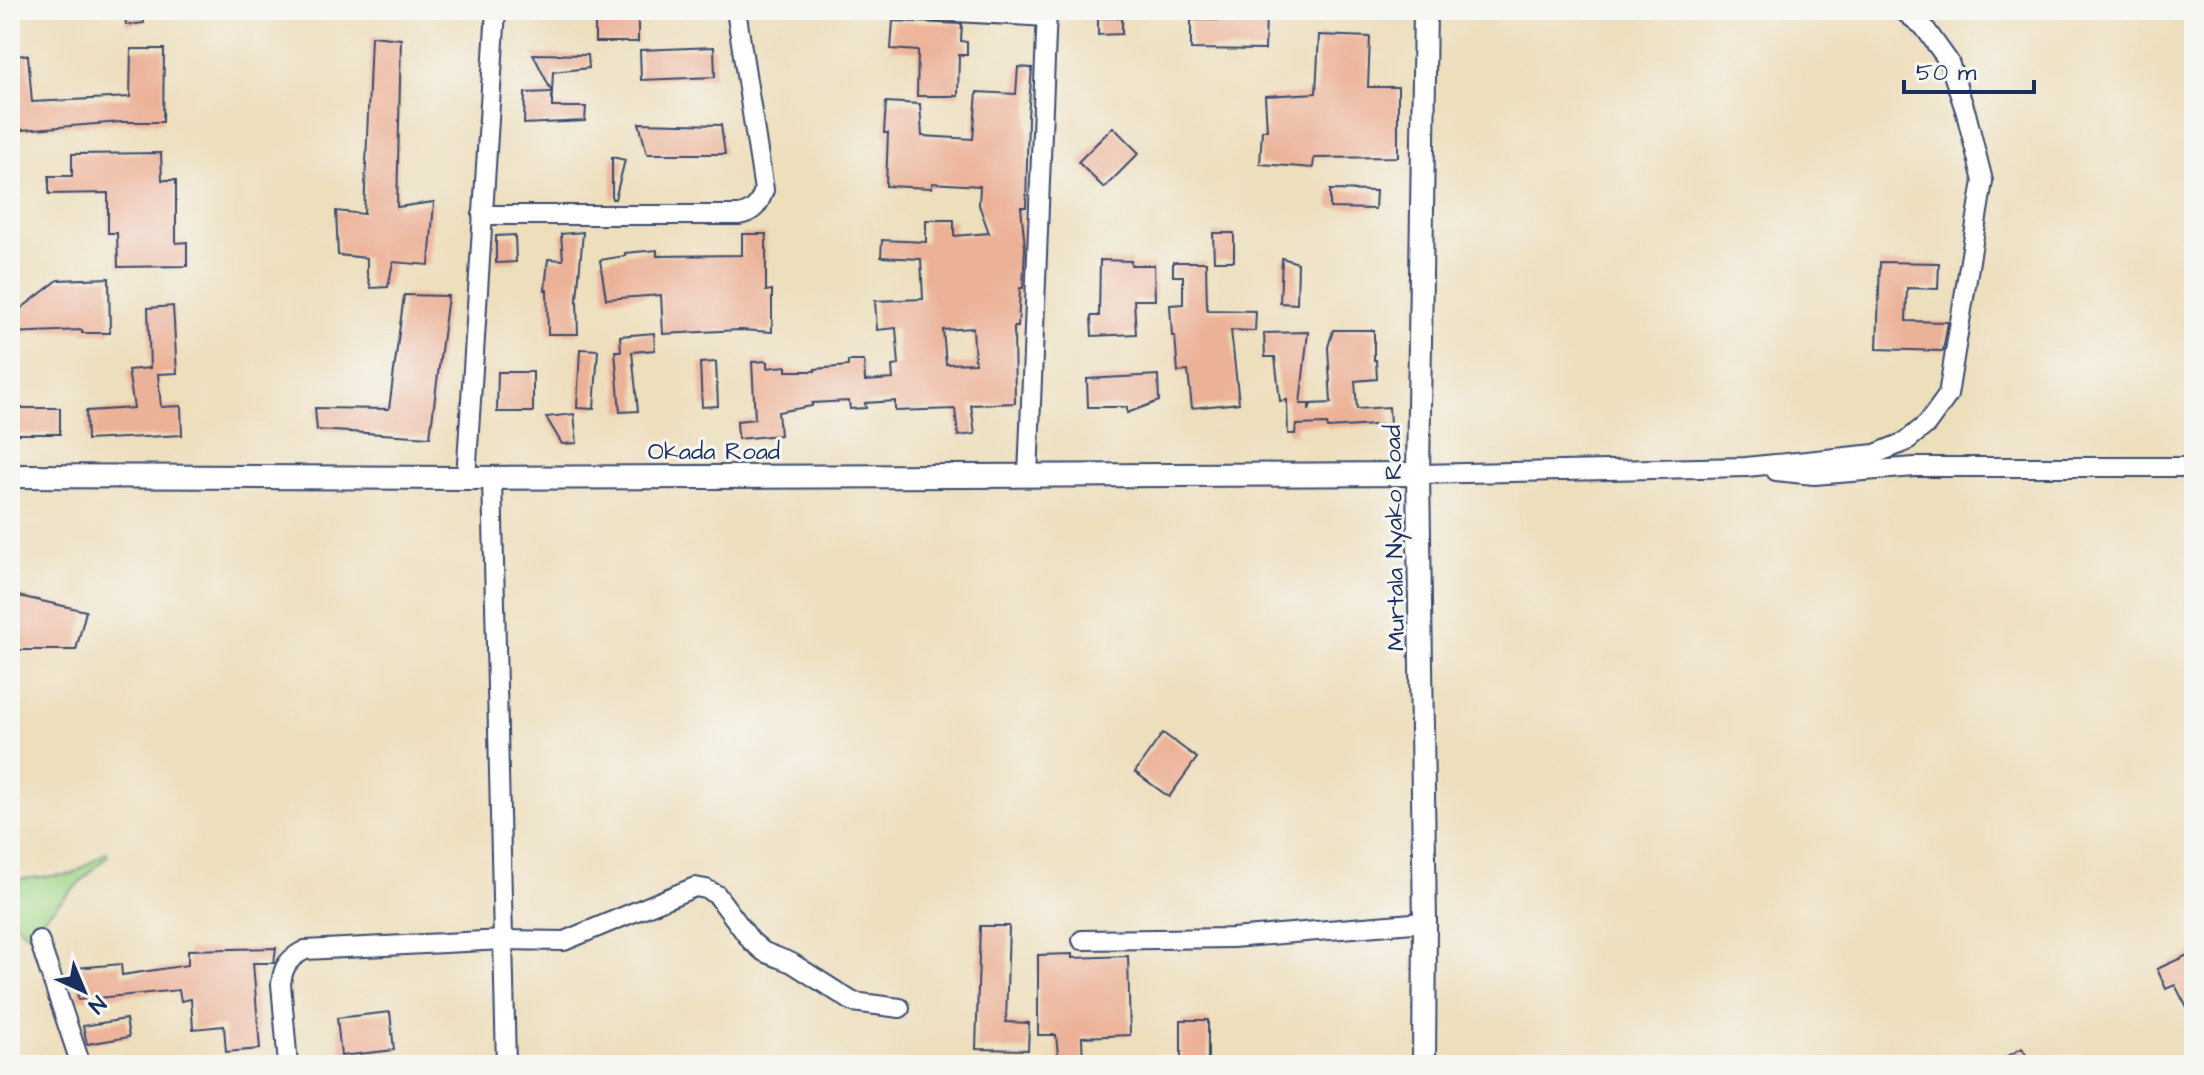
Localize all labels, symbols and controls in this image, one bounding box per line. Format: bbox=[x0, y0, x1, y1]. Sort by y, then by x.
scale bar bbox=[1904, 44, 2034, 94]
text: 50 m bbox=[1916, 56, 1977, 90]
street label: Murtala Nyako Road bbox=[1376, 425, 1415, 651]
street label: Okada Road bbox=[648, 435, 780, 469]
north arrow bbox=[44, 951, 124, 1031]
text: N bbox=[81, 988, 113, 1020]

